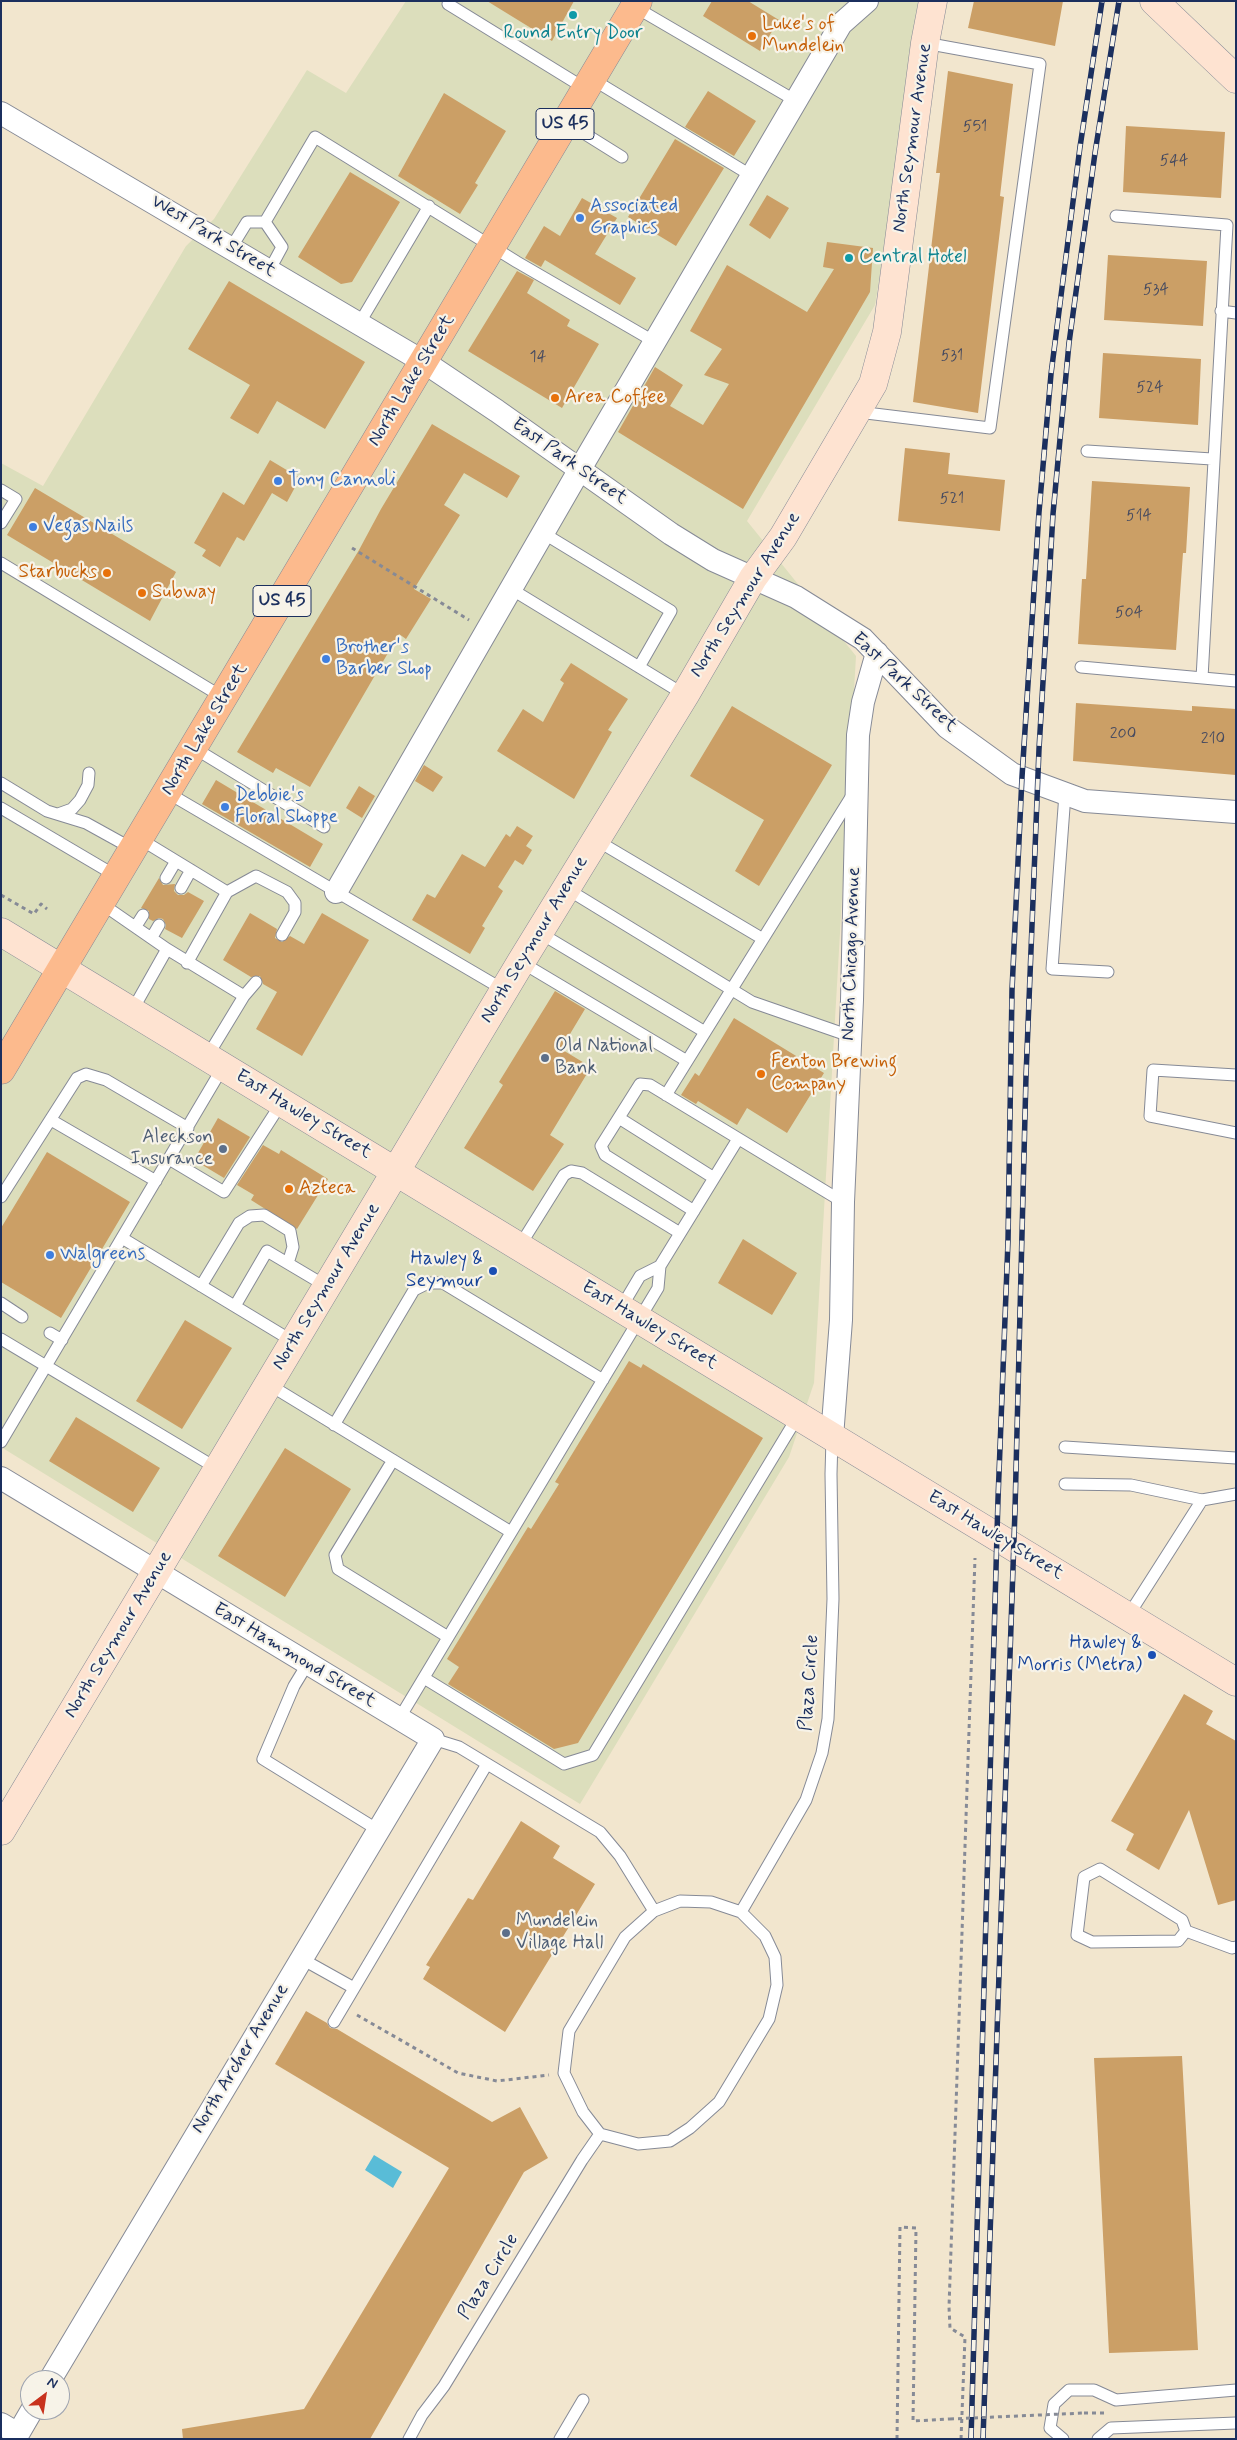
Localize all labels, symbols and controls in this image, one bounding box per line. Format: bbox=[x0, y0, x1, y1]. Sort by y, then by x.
marker: Round Entry Door bbox=[567, 9, 579, 21]
place label: Luke's of Mundelein bbox=[762, 14, 844, 58]
place label: Round Entry Door bbox=[504, 23, 642, 45]
marker: Luke's of Mundelein bbox=[746, 30, 758, 42]
street label: North Seymour Avenue bbox=[888, 42, 938, 234]
road number: US 45 bbox=[536, 108, 594, 140]
house number: 551 bbox=[963, 118, 987, 138]
house number: 544 bbox=[1160, 152, 1188, 172]
street label: West Park Street bbox=[147, 191, 279, 283]
place label: Associated Graphics bbox=[590, 196, 678, 240]
marker: Associated Graphics bbox=[574, 212, 586, 224]
place label: Central Hotel bbox=[859, 247, 967, 269]
marker: Central Hotel bbox=[843, 252, 855, 264]
house number: 534 bbox=[1143, 281, 1169, 301]
street label: North Lake Street bbox=[364, 311, 460, 451]
house number: 531 bbox=[941, 347, 963, 367]
house number: 14 bbox=[530, 348, 546, 368]
house number: 524 bbox=[1136, 379, 1164, 399]
place label: Area Coffee bbox=[565, 387, 665, 409]
marker: Area Coffee bbox=[549, 392, 561, 404]
street label: East Park Street bbox=[507, 414, 631, 510]
place label: Tony Cannoli bbox=[288, 470, 396, 492]
marker: Tony Cannoli bbox=[272, 475, 284, 487]
house number: 521 bbox=[940, 490, 964, 510]
house number: 514 bbox=[1126, 507, 1152, 527]
street label: North Seymour Avenue bbox=[686, 508, 806, 682]
place label: Vegas Nails bbox=[43, 516, 133, 538]
marker: Vegas Nails bbox=[27, 521, 39, 533]
place label: Starbucks bbox=[19, 562, 97, 584]
marker: Starbucks bbox=[101, 567, 113, 579]
place label: Subway bbox=[152, 582, 216, 604]
road number: US 45 bbox=[253, 586, 311, 616]
marker: Subway bbox=[136, 587, 148, 599]
house number: 504 bbox=[1115, 604, 1143, 624]
street label: East Park Street bbox=[847, 628, 961, 738]
place label: Brother's Barber Shop bbox=[336, 637, 432, 681]
marker: Brother's Barber Shop bbox=[320, 653, 332, 665]
street label: North Lake Street bbox=[157, 660, 253, 800]
house number: 200 bbox=[1110, 725, 1136, 745]
house number: 210 bbox=[1201, 730, 1225, 750]
place label: Debbie's Floral Shoppe bbox=[235, 785, 338, 829]
marker: Debbie's Floral Shoppe bbox=[219, 801, 231, 813]
street label: North Seymour Avenue bbox=[476, 852, 594, 1028]
street label: North Chicago Avenue bbox=[838, 867, 866, 1041]
place label: Old National Bank bbox=[555, 1036, 653, 1080]
marker: Old National Bank bbox=[539, 1052, 551, 1064]
place label: Fenton Brewing Company bbox=[771, 1052, 897, 1096]
street label: East Hawley Street bbox=[231, 1065, 375, 1165]
marker: Fenton Brewing Company bbox=[755, 1068, 767, 1080]
place label: Aleckson Insurance bbox=[130, 1127, 213, 1171]
marker: Aleckson Insurance bbox=[217, 1143, 229, 1155]
place label: Azteca bbox=[299, 1178, 355, 1200]
marker: Azteca bbox=[283, 1183, 295, 1195]
street label: North Seymour Avenue bbox=[268, 1199, 386, 1375]
place label: Walgreens bbox=[60, 1244, 145, 1266]
marker: Walgreens bbox=[44, 1249, 56, 1261]
place label: Hawley & Seymour bbox=[406, 1249, 483, 1293]
marker: Hawley & Seymour bbox=[487, 1265, 499, 1277]
street label: East Hawley Street bbox=[577, 1276, 721, 1376]
street label: East Hawley Street bbox=[923, 1486, 1067, 1586]
street label: North Seymour Avenue bbox=[60, 1547, 178, 1723]
street label: East Hammond Street bbox=[209, 1598, 379, 1714]
place label: Hawley & Morris (Metra) bbox=[1017, 1633, 1142, 1677]
street label: Plaza Circle bbox=[795, 1634, 825, 1732]
marker: Hawley & Morris (Metra) bbox=[1146, 1649, 1158, 1661]
place label: Mundelein Village Hall bbox=[516, 1911, 603, 1955]
marker: Mundelein Village Hall bbox=[500, 1927, 512, 1939]
street label: North Archer Avenue bbox=[187, 1980, 295, 2138]
street label: Plaza Circle bbox=[454, 2230, 524, 2324]
north arrow bbox=[20, 2370, 70, 2420]
text: N bbox=[44, 2373, 61, 2393]

